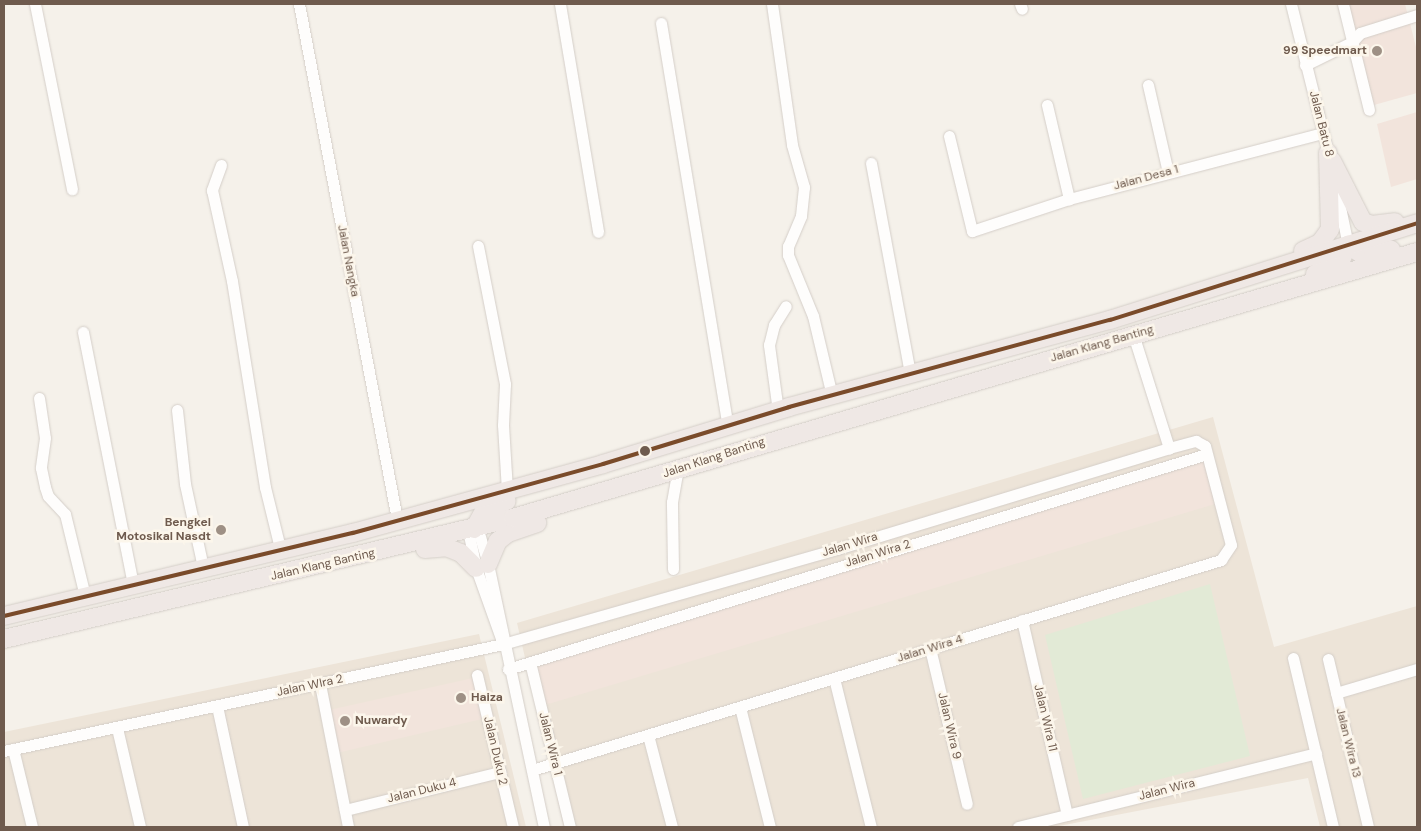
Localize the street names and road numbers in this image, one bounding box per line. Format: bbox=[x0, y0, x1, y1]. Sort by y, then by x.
street label: Jalan Batu 8 bbox=[1306, 90, 1336, 158]
street label: Jalan Desa 1 bbox=[1112, 162, 1180, 194]
street label: Jalan Nangka bbox=[334, 224, 362, 298]
street label: Jalan Klang Banting bbox=[1049, 322, 1155, 366]
street label: Jalan Klang Banting bbox=[661, 435, 767, 481]
street label: Jalan Wira bbox=[821, 530, 879, 560]
street label: Jalan Wira 2 bbox=[844, 537, 912, 571]
street label: Jalan Klang Banting bbox=[269, 546, 377, 584]
street label: Jalan Wira 4 bbox=[895, 632, 965, 666]
street label: Jalan WIra 2 bbox=[276, 672, 344, 700]
street label: Jalan Wira 11 bbox=[1030, 683, 1060, 753]
street label: Jalan Wira 9 bbox=[934, 691, 964, 761]
street label: Jalan Wira 13 bbox=[1332, 707, 1364, 779]
street label: Jalan Wira 1 bbox=[535, 711, 565, 777]
street label: Jalan Duku 2 bbox=[480, 715, 510, 787]
street label: Jalan Duku 4 bbox=[386, 776, 458, 806]
street label: Jalan Wira bbox=[1137, 776, 1197, 804]

